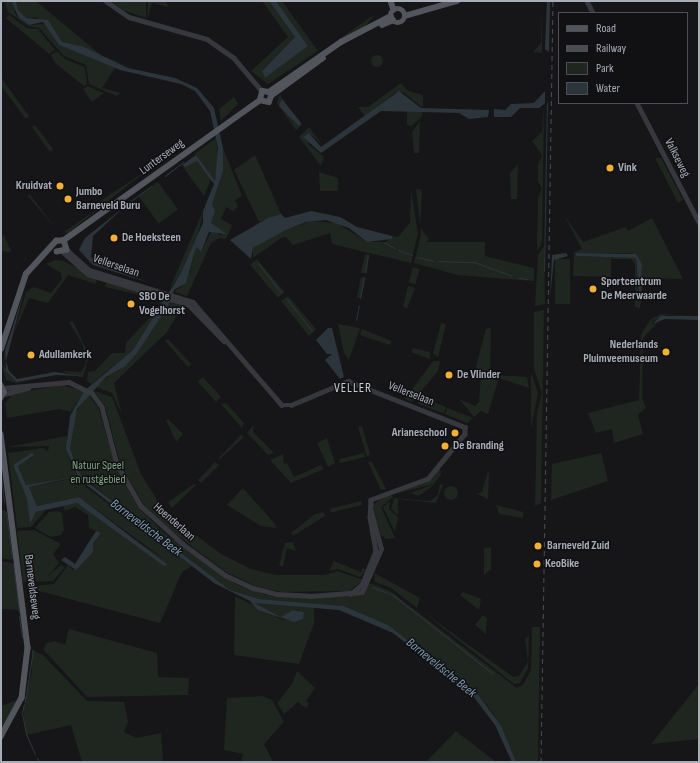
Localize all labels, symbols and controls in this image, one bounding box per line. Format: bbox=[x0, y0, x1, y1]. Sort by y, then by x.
legend bbox=[558, 12, 688, 104]
text: Road bbox=[596, 21, 616, 36]
text: Railway bbox=[596, 41, 626, 56]
text: Park bbox=[596, 61, 614, 76]
text: Water bbox=[596, 81, 620, 96]
street label: Lunterseweg bbox=[137, 136, 187, 178]
street label: Valkseweg bbox=[661, 136, 693, 180]
place label: Vink bbox=[618, 161, 637, 175]
marker: Vink bbox=[605, 163, 615, 173]
place label: Kruidvat bbox=[16, 179, 52, 193]
marker: Kruidvat bbox=[55, 181, 65, 191]
place label: Jumbo Barneveld Buru bbox=[76, 185, 140, 213]
marker: Jumbo Barneveld Buru bbox=[63, 194, 73, 204]
place label: De Hoeksteen bbox=[122, 231, 181, 245]
marker: De Hoeksteen bbox=[109, 233, 119, 243]
street label: Vellerselaan bbox=[91, 251, 141, 281]
place label: Sportcentrum De Meerwaarde bbox=[601, 275, 667, 303]
marker: Sportcentrum De Meerwaarde bbox=[588, 284, 598, 294]
place label: SBO De Vogelhorst bbox=[139, 290, 185, 318]
marker: SBO De Vogelhorst bbox=[126, 299, 136, 309]
place label: Nederlands Pluimveemuseum bbox=[583, 338, 658, 366]
marker: Nederlands Pluimveemuseum bbox=[661, 347, 671, 357]
place label: Adullamkerk bbox=[39, 348, 92, 362]
marker: Adullamkerk bbox=[26, 350, 36, 360]
place label: De Vlinder bbox=[457, 368, 501, 382]
marker: De Vlinder bbox=[444, 370, 454, 380]
street label: Vellerselaan bbox=[386, 379, 436, 409]
district label: VELLER bbox=[334, 380, 372, 396]
place label: Arianeschool bbox=[392, 426, 447, 440]
marker: Arianeschool bbox=[450, 428, 460, 438]
place label: De Branding bbox=[453, 439, 504, 453]
marker: De Branding bbox=[440, 441, 450, 451]
park label: Natuur Speel en rustgebied bbox=[71, 459, 125, 487]
water label: Barneveldsche Beek bbox=[107, 496, 185, 560]
street label: Hoenderlaan bbox=[150, 500, 198, 544]
place label: Barneveld Zuid bbox=[547, 539, 609, 553]
marker: Barneveld Zuid bbox=[532, 540, 544, 552]
street label: Barneveldseweg bbox=[21, 554, 43, 620]
place label: KeoBike bbox=[545, 557, 579, 571]
marker: KeoBike bbox=[532, 559, 542, 569]
water label: Barneveldsche Beek bbox=[403, 635, 479, 701]

